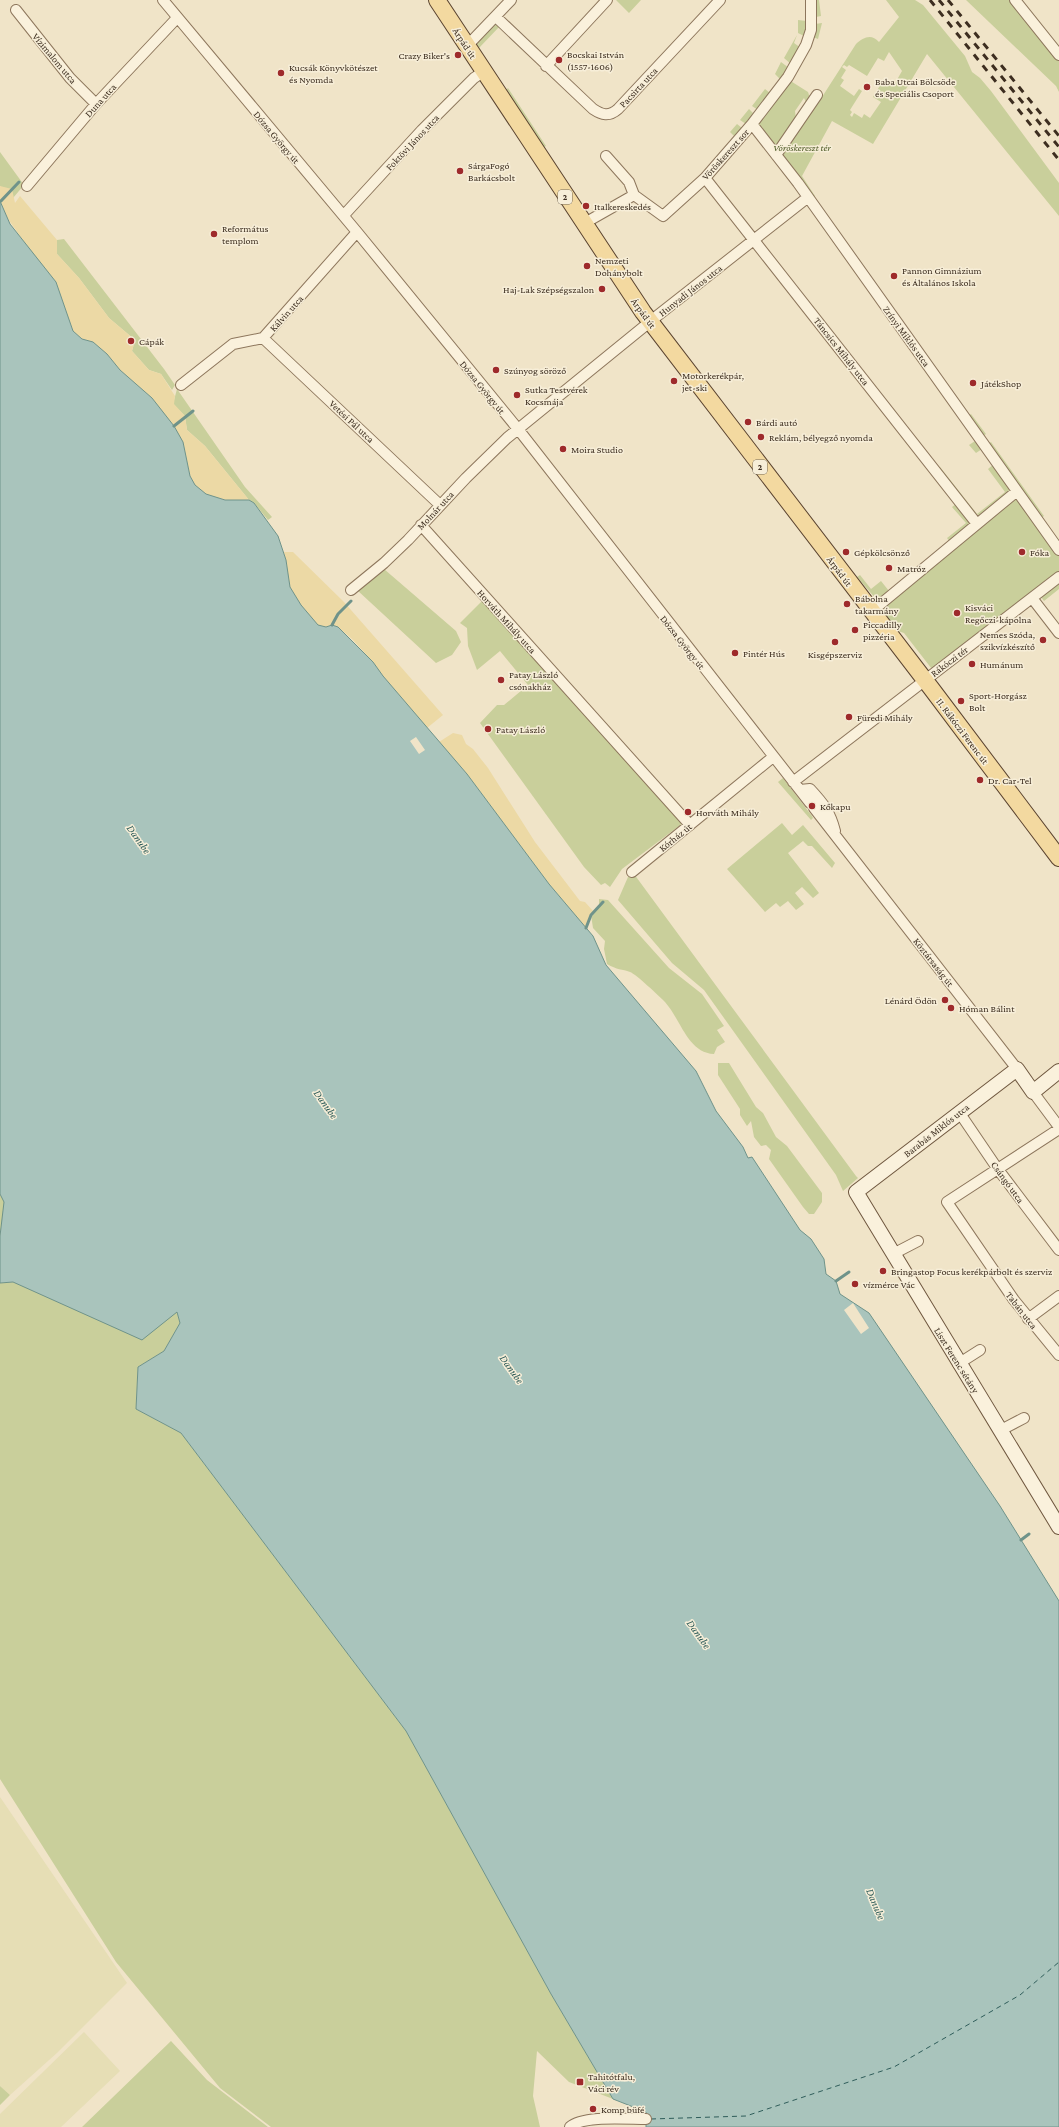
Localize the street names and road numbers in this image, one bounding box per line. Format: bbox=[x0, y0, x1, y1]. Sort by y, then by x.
street label: Árpád út bbox=[450, 26, 479, 61]
street label: Vízimalom utca bbox=[30, 31, 79, 86]
street label: Pacsirta utca bbox=[617, 65, 660, 110]
street label: Duna utca bbox=[83, 81, 118, 119]
street label: Dózsa György út bbox=[251, 109, 302, 166]
street label: Foktövi János utca bbox=[384, 112, 441, 173]
street label: Vöröskereszt sor bbox=[700, 126, 752, 182]
road number: 2 bbox=[558, 190, 572, 204]
street label: Hunyadi János utca bbox=[657, 262, 724, 318]
street label: Kálvin utca bbox=[267, 293, 306, 334]
street label: Árpád út bbox=[629, 296, 659, 331]
street label: Zrínyi Miklós utca bbox=[881, 304, 932, 369]
street label: Táncsics Mihály utca bbox=[812, 315, 872, 388]
street label: Dózsa György út bbox=[458, 358, 508, 417]
street label: Vetési Pál utca bbox=[327, 398, 377, 445]
road number: 2 bbox=[753, 460, 767, 474]
street label: Molnár utca bbox=[415, 489, 456, 532]
street label: Árpád út bbox=[825, 554, 855, 589]
street label: Horváth Mihály utca bbox=[475, 587, 538, 656]
street label: Dózsa György út bbox=[658, 613, 707, 672]
street label: Rákóczi tér bbox=[928, 644, 970, 679]
street label: II. Rákóczi Ferenc út bbox=[934, 696, 991, 767]
street label: Kórház út bbox=[657, 820, 694, 854]
street label: Köztársaság út bbox=[911, 936, 956, 989]
street label: Barabás Miklós utca bbox=[901, 1101, 972, 1159]
street label: Csángó utca bbox=[989, 1159, 1027, 1206]
street label: Tabán utca bbox=[1004, 1290, 1040, 1331]
street label: Liszt Ferenc sétány bbox=[932, 1325, 981, 1395]

